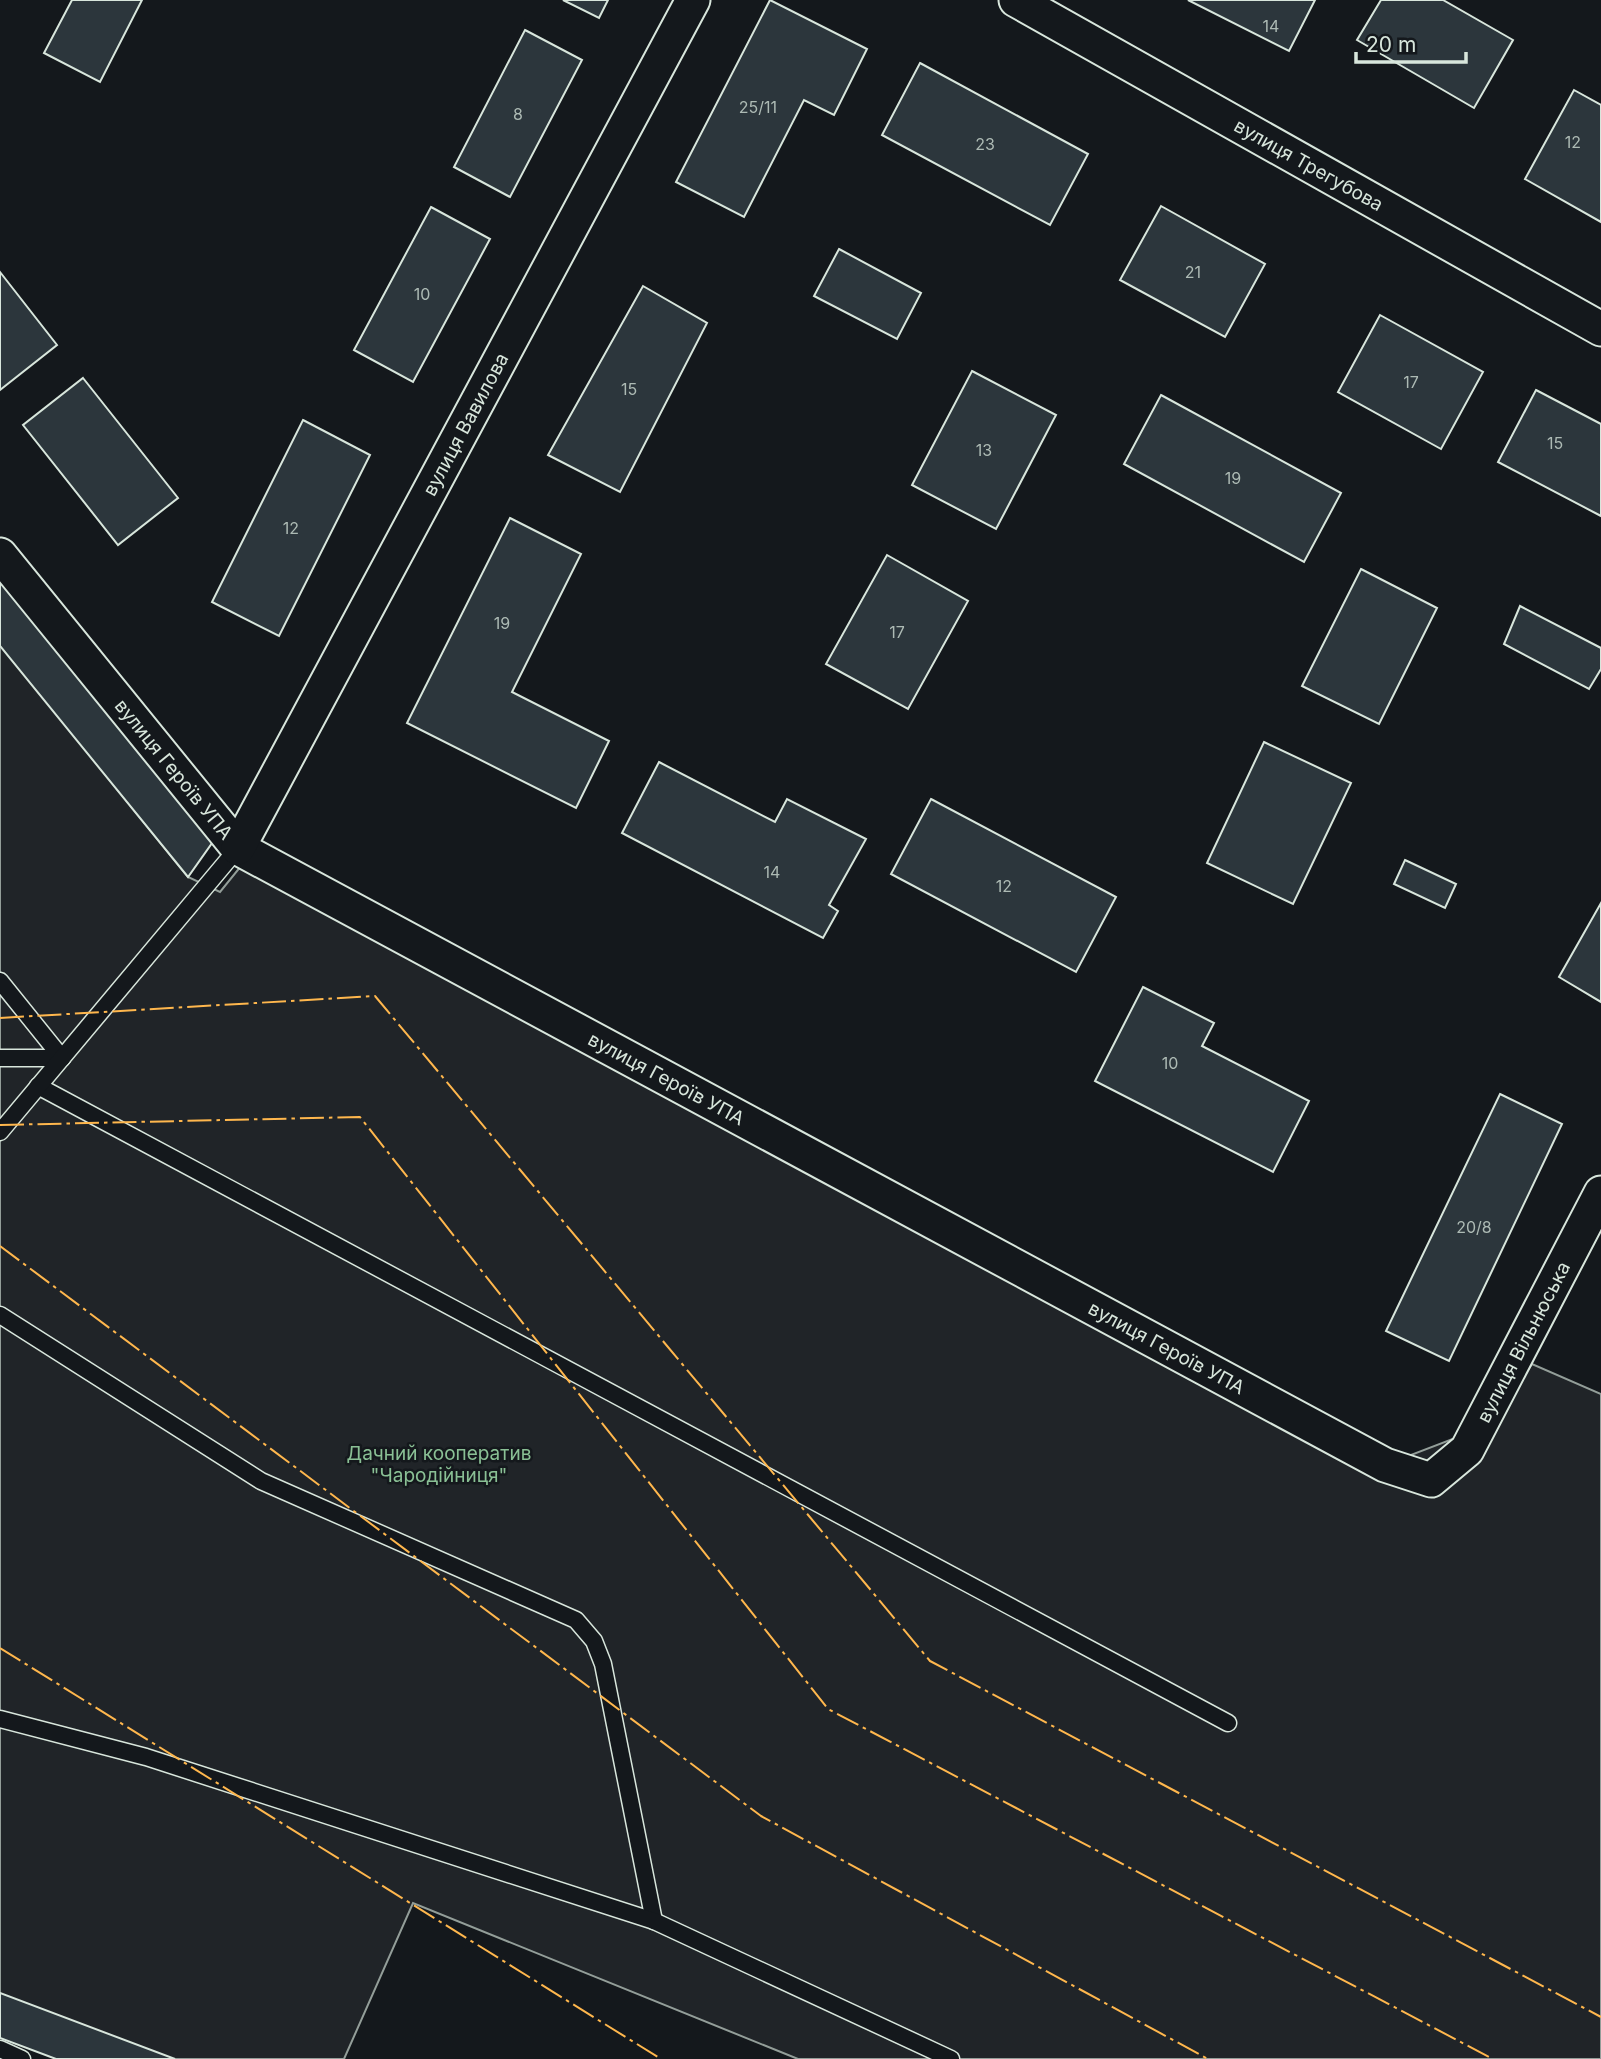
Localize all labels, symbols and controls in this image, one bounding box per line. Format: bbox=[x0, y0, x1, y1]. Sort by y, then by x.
house number: 14 bbox=[1263, 16, 1279, 36]
scale bar bbox=[1356, 21, 1466, 65]
text: 20 m bbox=[1366, 32, 1416, 57]
house number: 25/11 bbox=[739, 97, 777, 117]
house number: 8 bbox=[513, 104, 523, 124]
street label: вулиця Трегубова bbox=[1230, 114, 1387, 216]
house number: 12 bbox=[1565, 132, 1581, 152]
house number: 23 bbox=[975, 134, 995, 154]
house number: 21 bbox=[1185, 262, 1201, 282]
house number: 10 bbox=[414, 284, 430, 304]
street label: вулиця Вавилова bbox=[418, 349, 514, 500]
house number: 17 bbox=[1403, 372, 1419, 392]
house number: 15 bbox=[621, 379, 637, 399]
house number: 15 bbox=[1547, 433, 1563, 453]
house number: 13 bbox=[976, 440, 992, 460]
house number: 19 bbox=[1225, 468, 1241, 488]
house number: 12 bbox=[283, 518, 299, 538]
house number: 19 bbox=[494, 613, 510, 633]
house number: 17 bbox=[889, 622, 905, 642]
street label: вулиця Героїв УПА bbox=[110, 695, 237, 844]
house number: 14 bbox=[764, 862, 780, 882]
house number: 12 bbox=[996, 876, 1012, 896]
street label: вулиця Героїв УПА bbox=[584, 1028, 748, 1130]
house number: 10 bbox=[1162, 1053, 1178, 1073]
house number: 20/8 bbox=[1456, 1217, 1492, 1237]
street label: вулиця Вільнюська bbox=[1472, 1258, 1575, 1427]
street label: вулиця Героїв УПА bbox=[1084, 1297, 1249, 1399]
park label: Дачний кооператив "Чародійниця" bbox=[347, 1442, 531, 1487]

